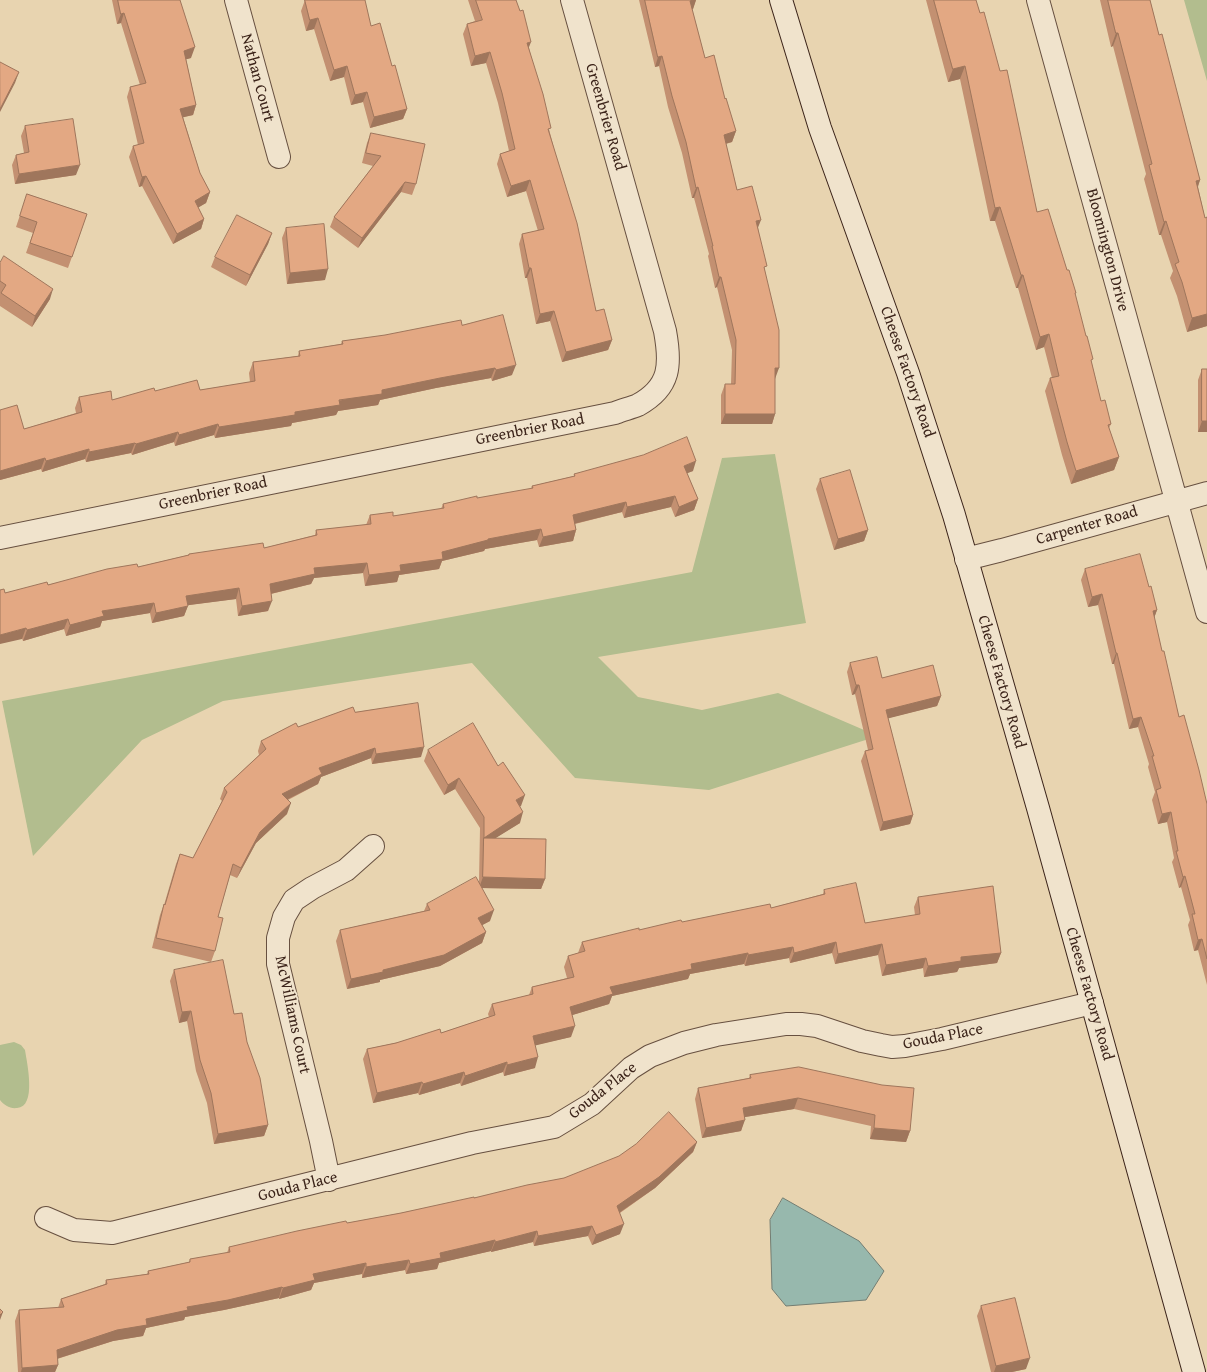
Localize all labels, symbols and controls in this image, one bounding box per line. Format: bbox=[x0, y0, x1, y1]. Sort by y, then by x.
street label: Nathan Court bbox=[236, 32, 278, 124]
street label: Greenbrier Road bbox=[581, 61, 629, 173]
street label: Bloomington Drive bbox=[1081, 186, 1133, 314]
street label: Cheese Factory Road bbox=[876, 304, 938, 440]
street label: Greenbrier Road bbox=[474, 410, 586, 450]
street label: Greenbrier Road bbox=[157, 473, 269, 515]
street label: Carpenter Road bbox=[1034, 502, 1140, 550]
street label: Cheese Factory Road bbox=[973, 613, 1029, 751]
street label: Cheese Factory Road bbox=[1061, 925, 1117, 1063]
street label: McWilliams Court bbox=[270, 954, 314, 1076]
street label: Gouda Place bbox=[901, 1020, 985, 1054]
street label: Gouda Place bbox=[565, 1058, 641, 1124]
street label: Gouda Place bbox=[256, 1168, 340, 1206]

